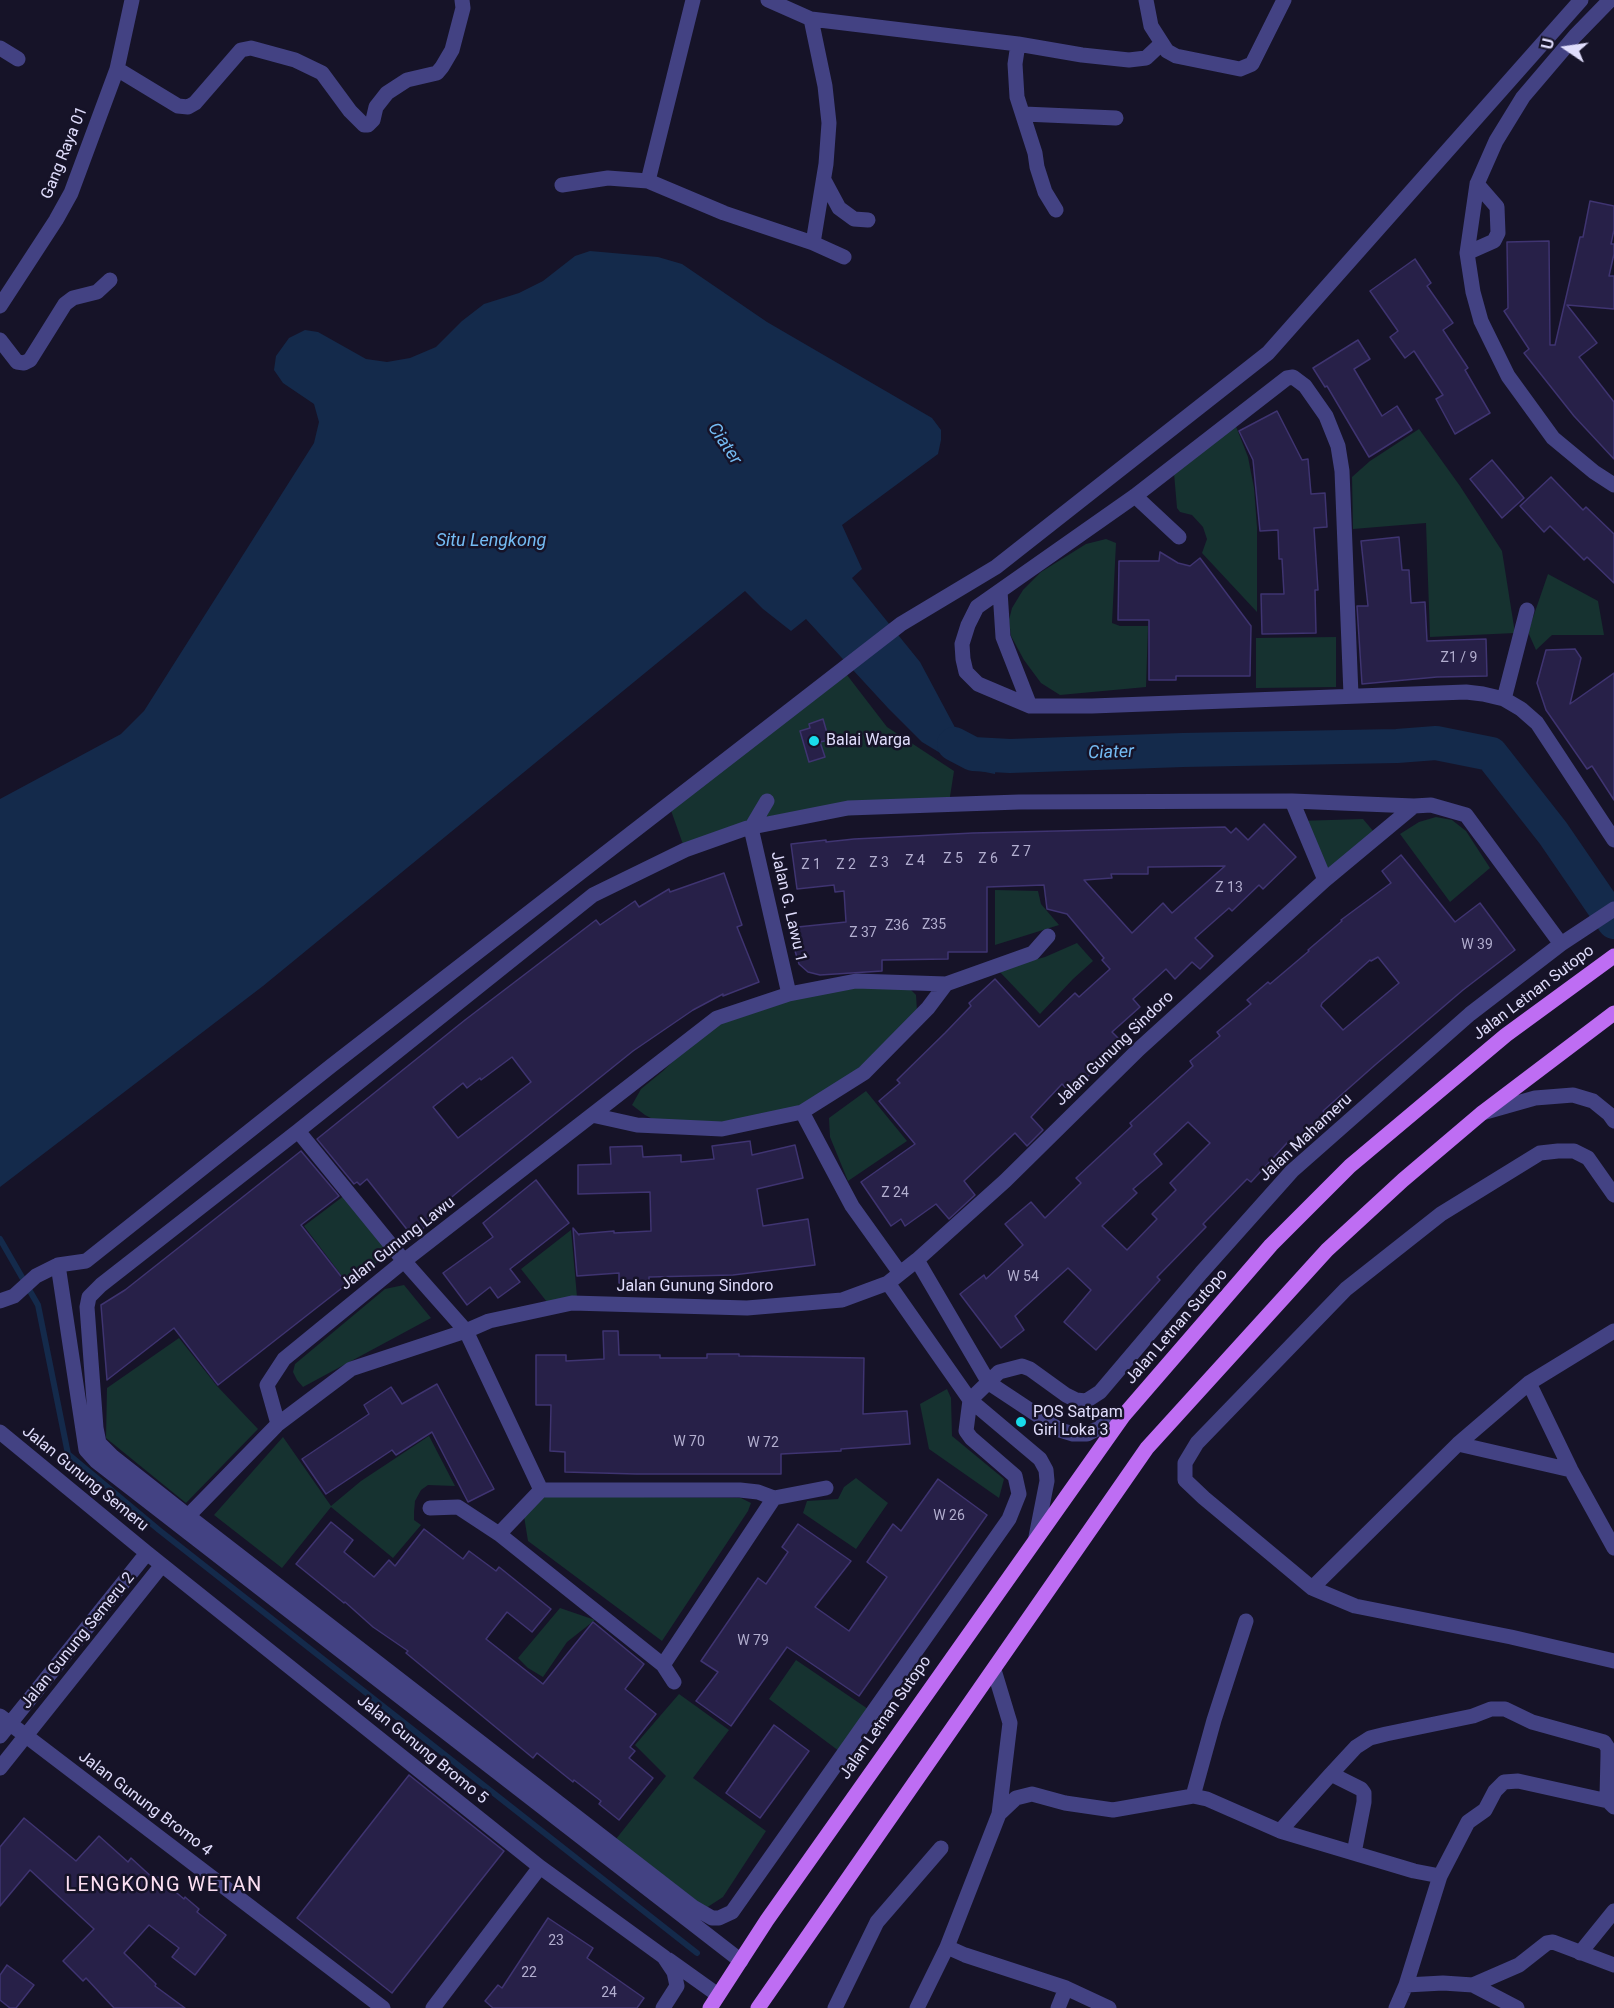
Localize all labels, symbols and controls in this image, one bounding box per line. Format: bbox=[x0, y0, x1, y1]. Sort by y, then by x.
north arrow bbox=[1536, 18, 1596, 78]
text: U bbox=[1538, 37, 1558, 51]
street label: Gang Raya 01 bbox=[38, 104, 92, 202]
water label: Ciater bbox=[702, 419, 746, 469]
water label: Situ Lengkong bbox=[436, 530, 546, 552]
house number: Z1 / 9 bbox=[1441, 650, 1477, 666]
place label: Balai Warga bbox=[826, 731, 911, 751]
marker: Balai Warga bbox=[807, 734, 821, 748]
water label: Ciater bbox=[1088, 741, 1134, 765]
house number: Z 7 bbox=[1011, 844, 1031, 860]
street label: Jalan G. Lawu 1 bbox=[766, 850, 810, 964]
house number: Z 5 bbox=[943, 851, 963, 867]
house number: Z 6 bbox=[978, 851, 998, 867]
house number: Z 4 bbox=[905, 853, 925, 869]
house number: Z 3 bbox=[869, 855, 889, 871]
house number: Z 1 bbox=[801, 857, 821, 873]
house number: Z 2 bbox=[836, 857, 856, 873]
house number: Z 13 bbox=[1215, 880, 1243, 896]
house number: Z35 bbox=[922, 917, 946, 933]
house number: Z36 bbox=[885, 918, 909, 934]
house number: Z 37 bbox=[849, 925, 877, 941]
house number: W 39 bbox=[1461, 937, 1493, 953]
street label: Jalan Letnan Sutopo bbox=[1470, 941, 1598, 1045]
street label: Jalan Gunung Sindoro bbox=[1052, 988, 1178, 1110]
street label: Jalan Mahameru bbox=[1256, 1090, 1356, 1186]
house number: Z 24 bbox=[881, 1185, 909, 1201]
street label: Jalan Gunung Lawu bbox=[337, 1193, 459, 1295]
street label: Jalan Letnan Sutopo bbox=[1122, 1266, 1232, 1388]
house number: W 54 bbox=[1007, 1269, 1039, 1285]
street label: Jalan Gunung Sindoro bbox=[617, 1277, 773, 1297]
place label: POS Satpam Giri Loka 3 bbox=[1033, 1403, 1123, 1441]
marker: POS Satpam Giri Loka 3 bbox=[1014, 1415, 1028, 1429]
street label: Jalan Gunung Semeru bbox=[18, 1422, 152, 1536]
house number: W 70 bbox=[673, 1434, 705, 1450]
house number: W 72 bbox=[747, 1435, 779, 1451]
house number: W 26 bbox=[933, 1508, 965, 1524]
street label: Jalan Gunung Semeru 2 bbox=[17, 1569, 139, 1713]
house number: W 79 bbox=[737, 1633, 769, 1649]
street label: Jalan Letnan Sutopo bbox=[836, 1653, 936, 1783]
street label: Jalan Gunung Bromo 5 bbox=[353, 1691, 491, 1809]
street label: Jalan Gunung Bromo 4 bbox=[74, 1747, 216, 1861]
district label: LENGKONG WETAN bbox=[65, 1874, 263, 1898]
house number: 23 bbox=[548, 1933, 564, 1949]
house number: 22 bbox=[521, 1965, 537, 1981]
house number: 24 bbox=[601, 1985, 617, 2001]

